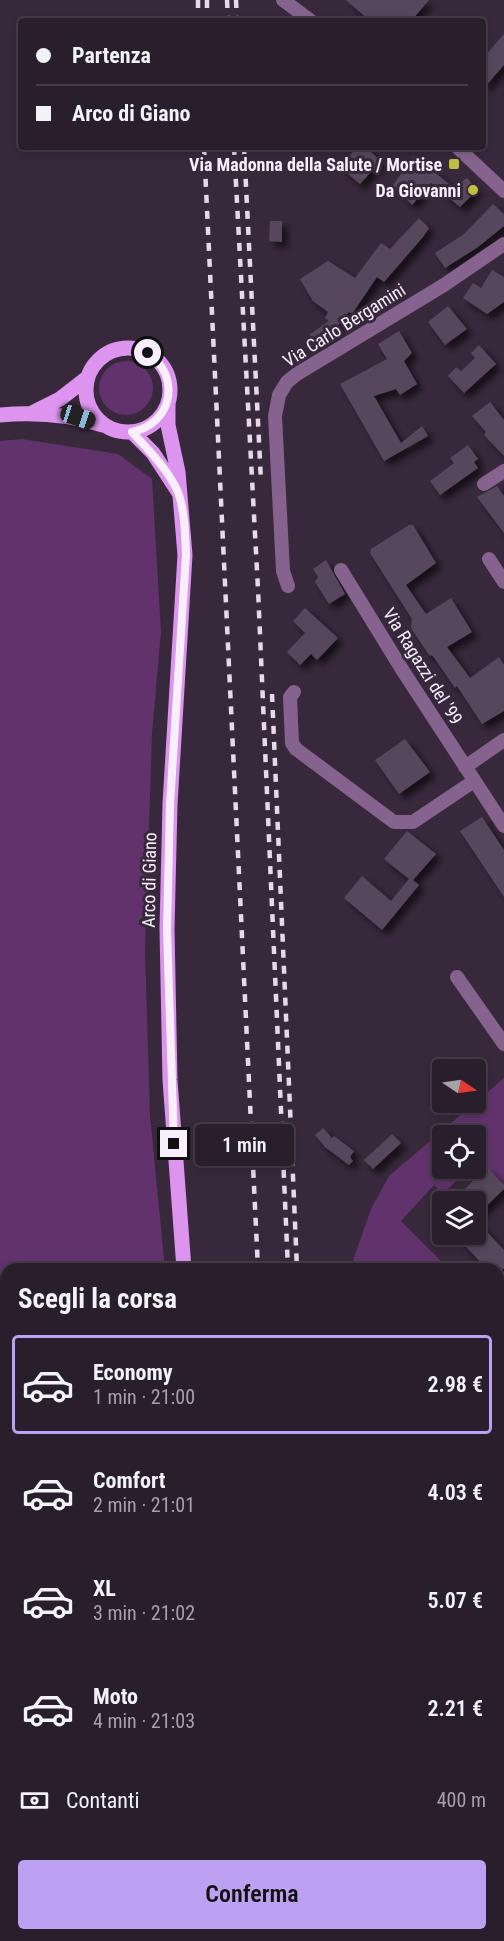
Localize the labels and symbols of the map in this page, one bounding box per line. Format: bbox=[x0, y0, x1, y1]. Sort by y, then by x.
place label: Via Madonna della Salute / Mortise bbox=[189, 154, 442, 175]
marker: Via Madonna della Salute / Mortise bbox=[447, 157, 461, 171]
place label: Da Giovanni bbox=[376, 180, 461, 201]
marker: Da Giovanni bbox=[466, 183, 480, 197]
street label: Via Carlo Bergamini bbox=[279, 279, 409, 371]
route start bbox=[134, 339, 161, 366]
car bbox=[58, 403, 98, 431]
street label: Via Ragazzi del '99 bbox=[379, 604, 467, 728]
street label: Arco di Giano bbox=[138, 832, 160, 928]
north arrow bbox=[432, 1059, 486, 1113]
callout: 1 min bbox=[195, 1123, 294, 1165]
route end bbox=[160, 1130, 187, 1157]

